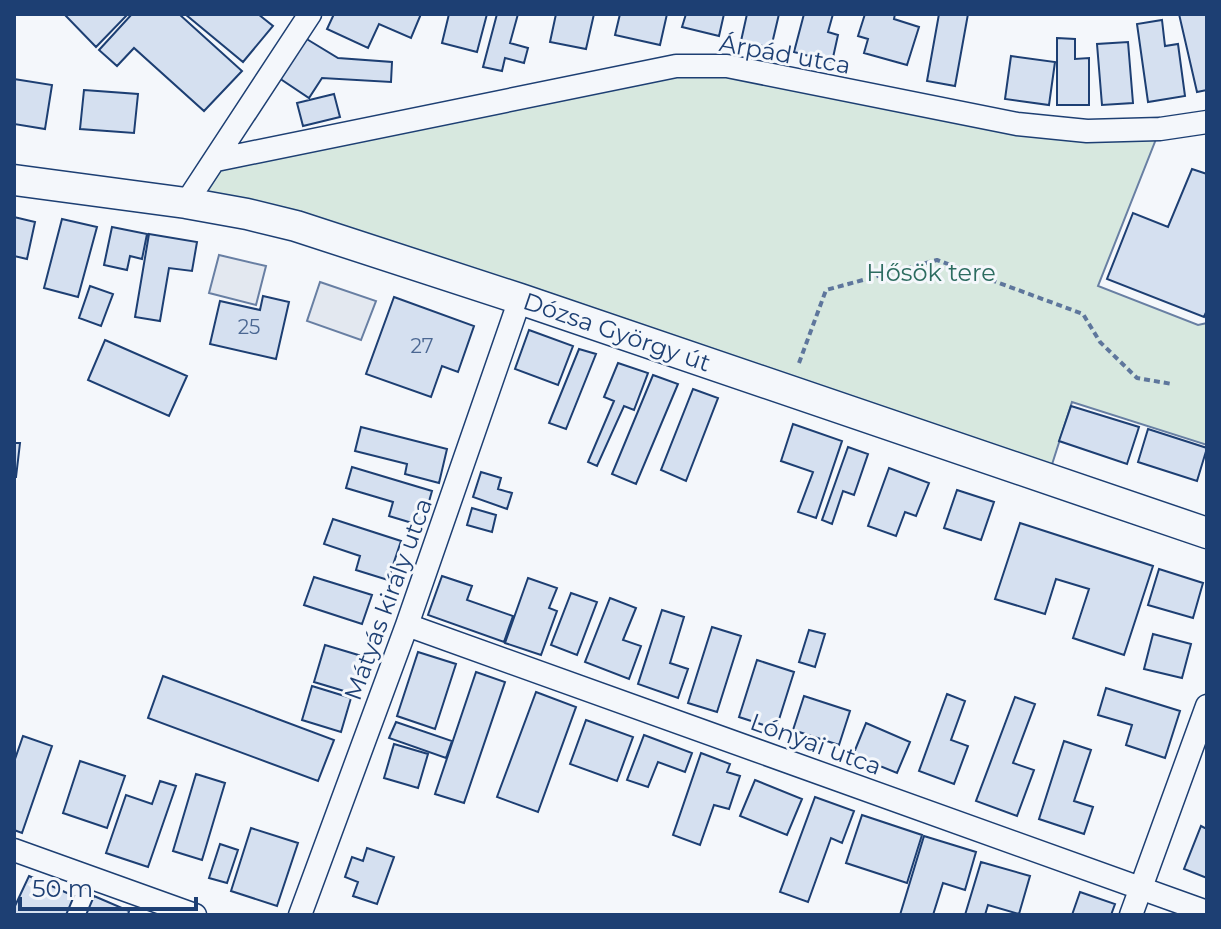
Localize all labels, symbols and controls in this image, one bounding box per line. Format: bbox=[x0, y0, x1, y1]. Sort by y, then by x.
street label: Árpád utca bbox=[717, 28, 853, 80]
park label: Hősök tere bbox=[866, 258, 996, 287]
street label: Dózsa György út bbox=[520, 286, 715, 378]
house number: 25 bbox=[238, 315, 260, 339]
house number: 27 bbox=[410, 334, 434, 358]
street label: Mátyás király utca bbox=[338, 494, 438, 704]
street label: Lónyai utca bbox=[747, 707, 885, 781]
scale bar bbox=[20, 861, 196, 911]
text: 50 m bbox=[32, 874, 93, 903]

